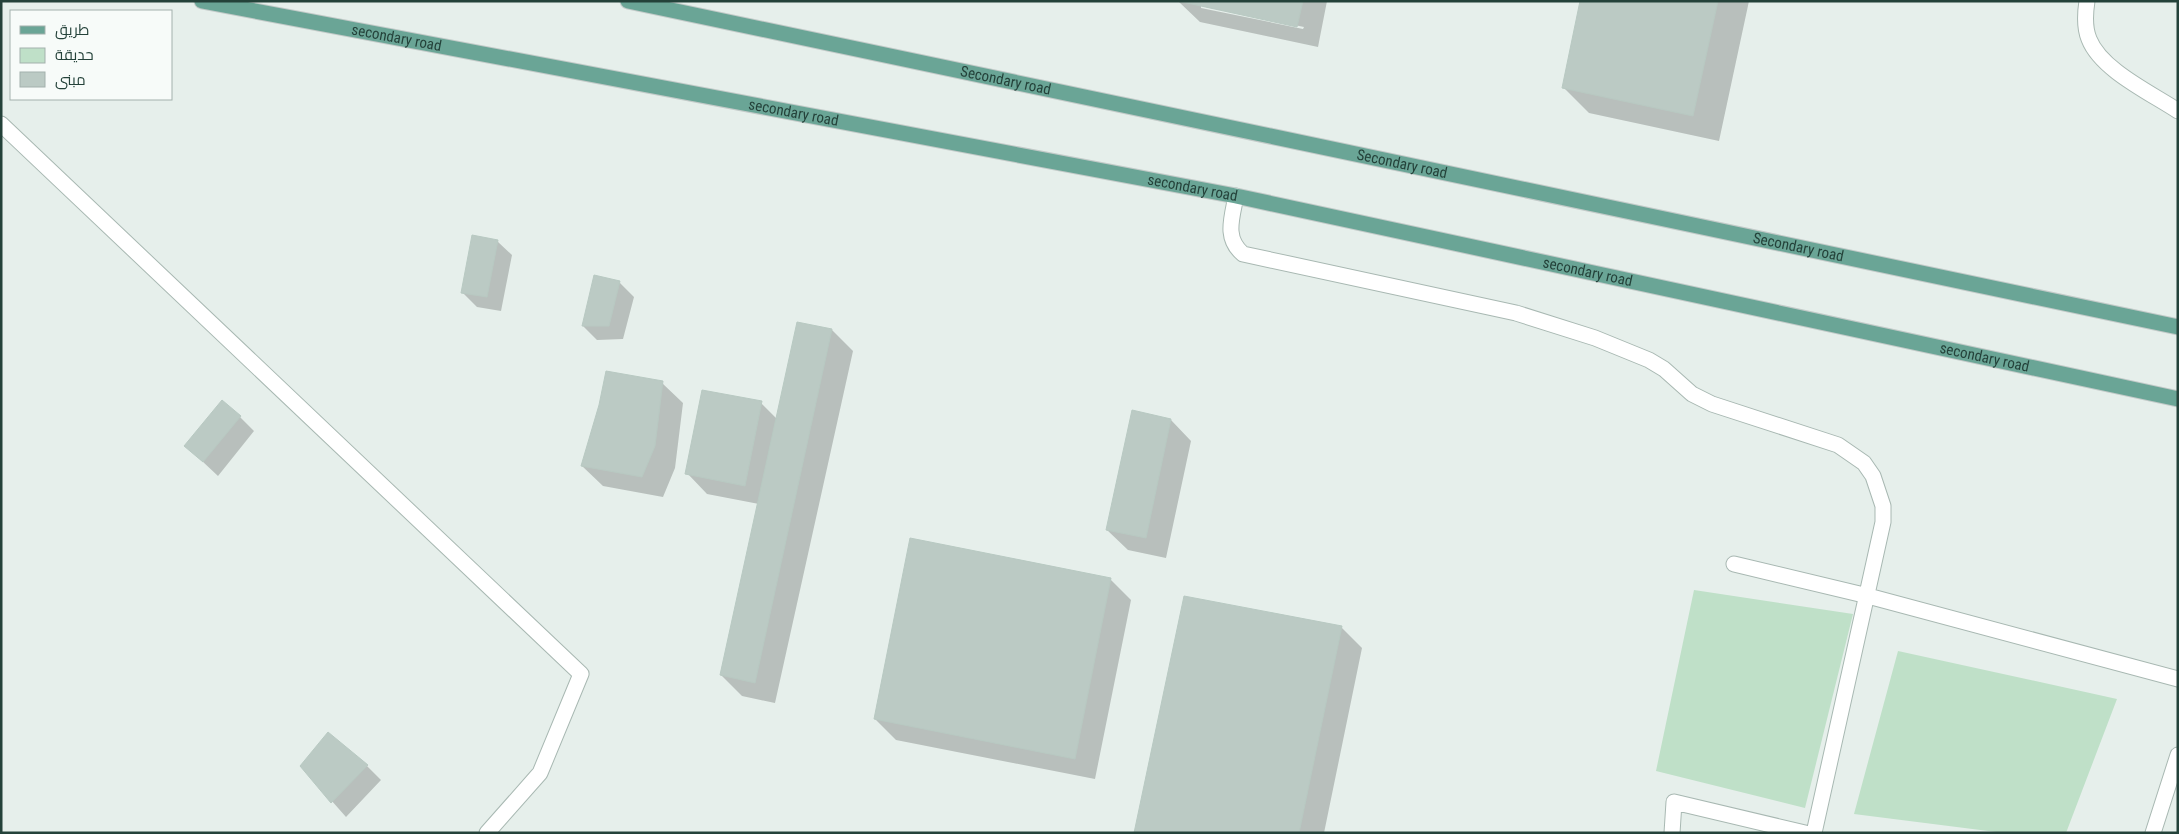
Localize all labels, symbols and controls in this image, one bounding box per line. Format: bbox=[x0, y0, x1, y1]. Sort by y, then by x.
legend bbox=[10, 10, 172, 100]
street label: secondary road bbox=[350, 20, 443, 55]
text: طريق bbox=[55, 21, 89, 40]
text: حديقة bbox=[55, 46, 94, 64]
street label: Secondary road bbox=[959, 62, 1053, 99]
text: مبنى bbox=[55, 71, 86, 90]
street label: secondary road bbox=[747, 95, 840, 130]
street label: Secondary road bbox=[1355, 146, 1449, 182]
street label: secondary road bbox=[1146, 171, 1239, 205]
street label: Secondary road bbox=[1751, 229, 1845, 265]
street label: secondary road bbox=[1541, 253, 1634, 290]
street label: secondary road bbox=[1938, 339, 2031, 376]

